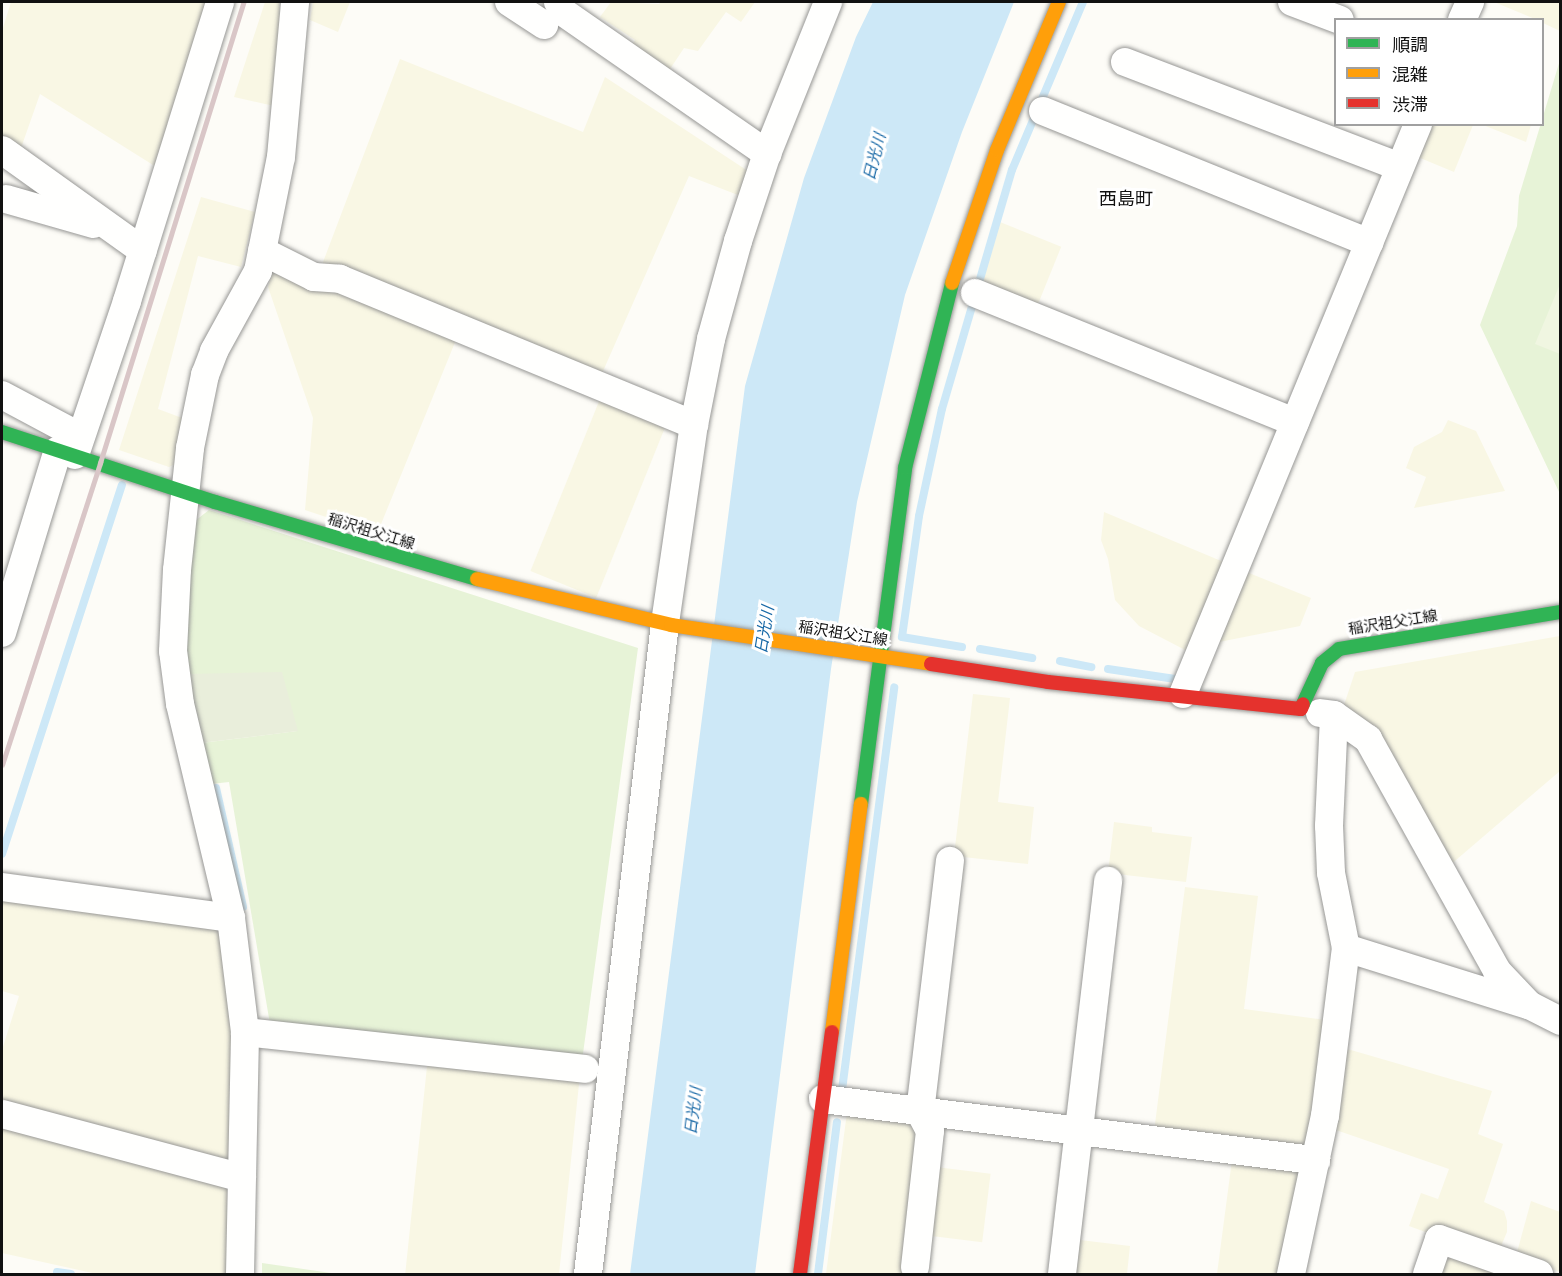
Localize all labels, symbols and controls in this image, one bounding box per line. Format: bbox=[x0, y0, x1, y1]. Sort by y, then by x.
legend bbox=[1334, 18, 1544, 126]
text: 順調 bbox=[1392, 35, 1428, 55]
text: 混雑 bbox=[1392, 65, 1428, 85]
text: 渋滞 bbox=[1392, 95, 1428, 115]
water label: 日光川 bbox=[860, 131, 890, 183]
district label: 西島町 bbox=[1099, 188, 1153, 210]
street label: 稲沢祖父江線 bbox=[325, 510, 417, 554]
water label: 日光川 bbox=[752, 605, 778, 655]
street label: 稲沢祖父江線 bbox=[1347, 607, 1439, 639]
street label: 稲沢祖父江線 bbox=[797, 618, 889, 650]
water label: 日光川 bbox=[682, 1086, 706, 1136]

